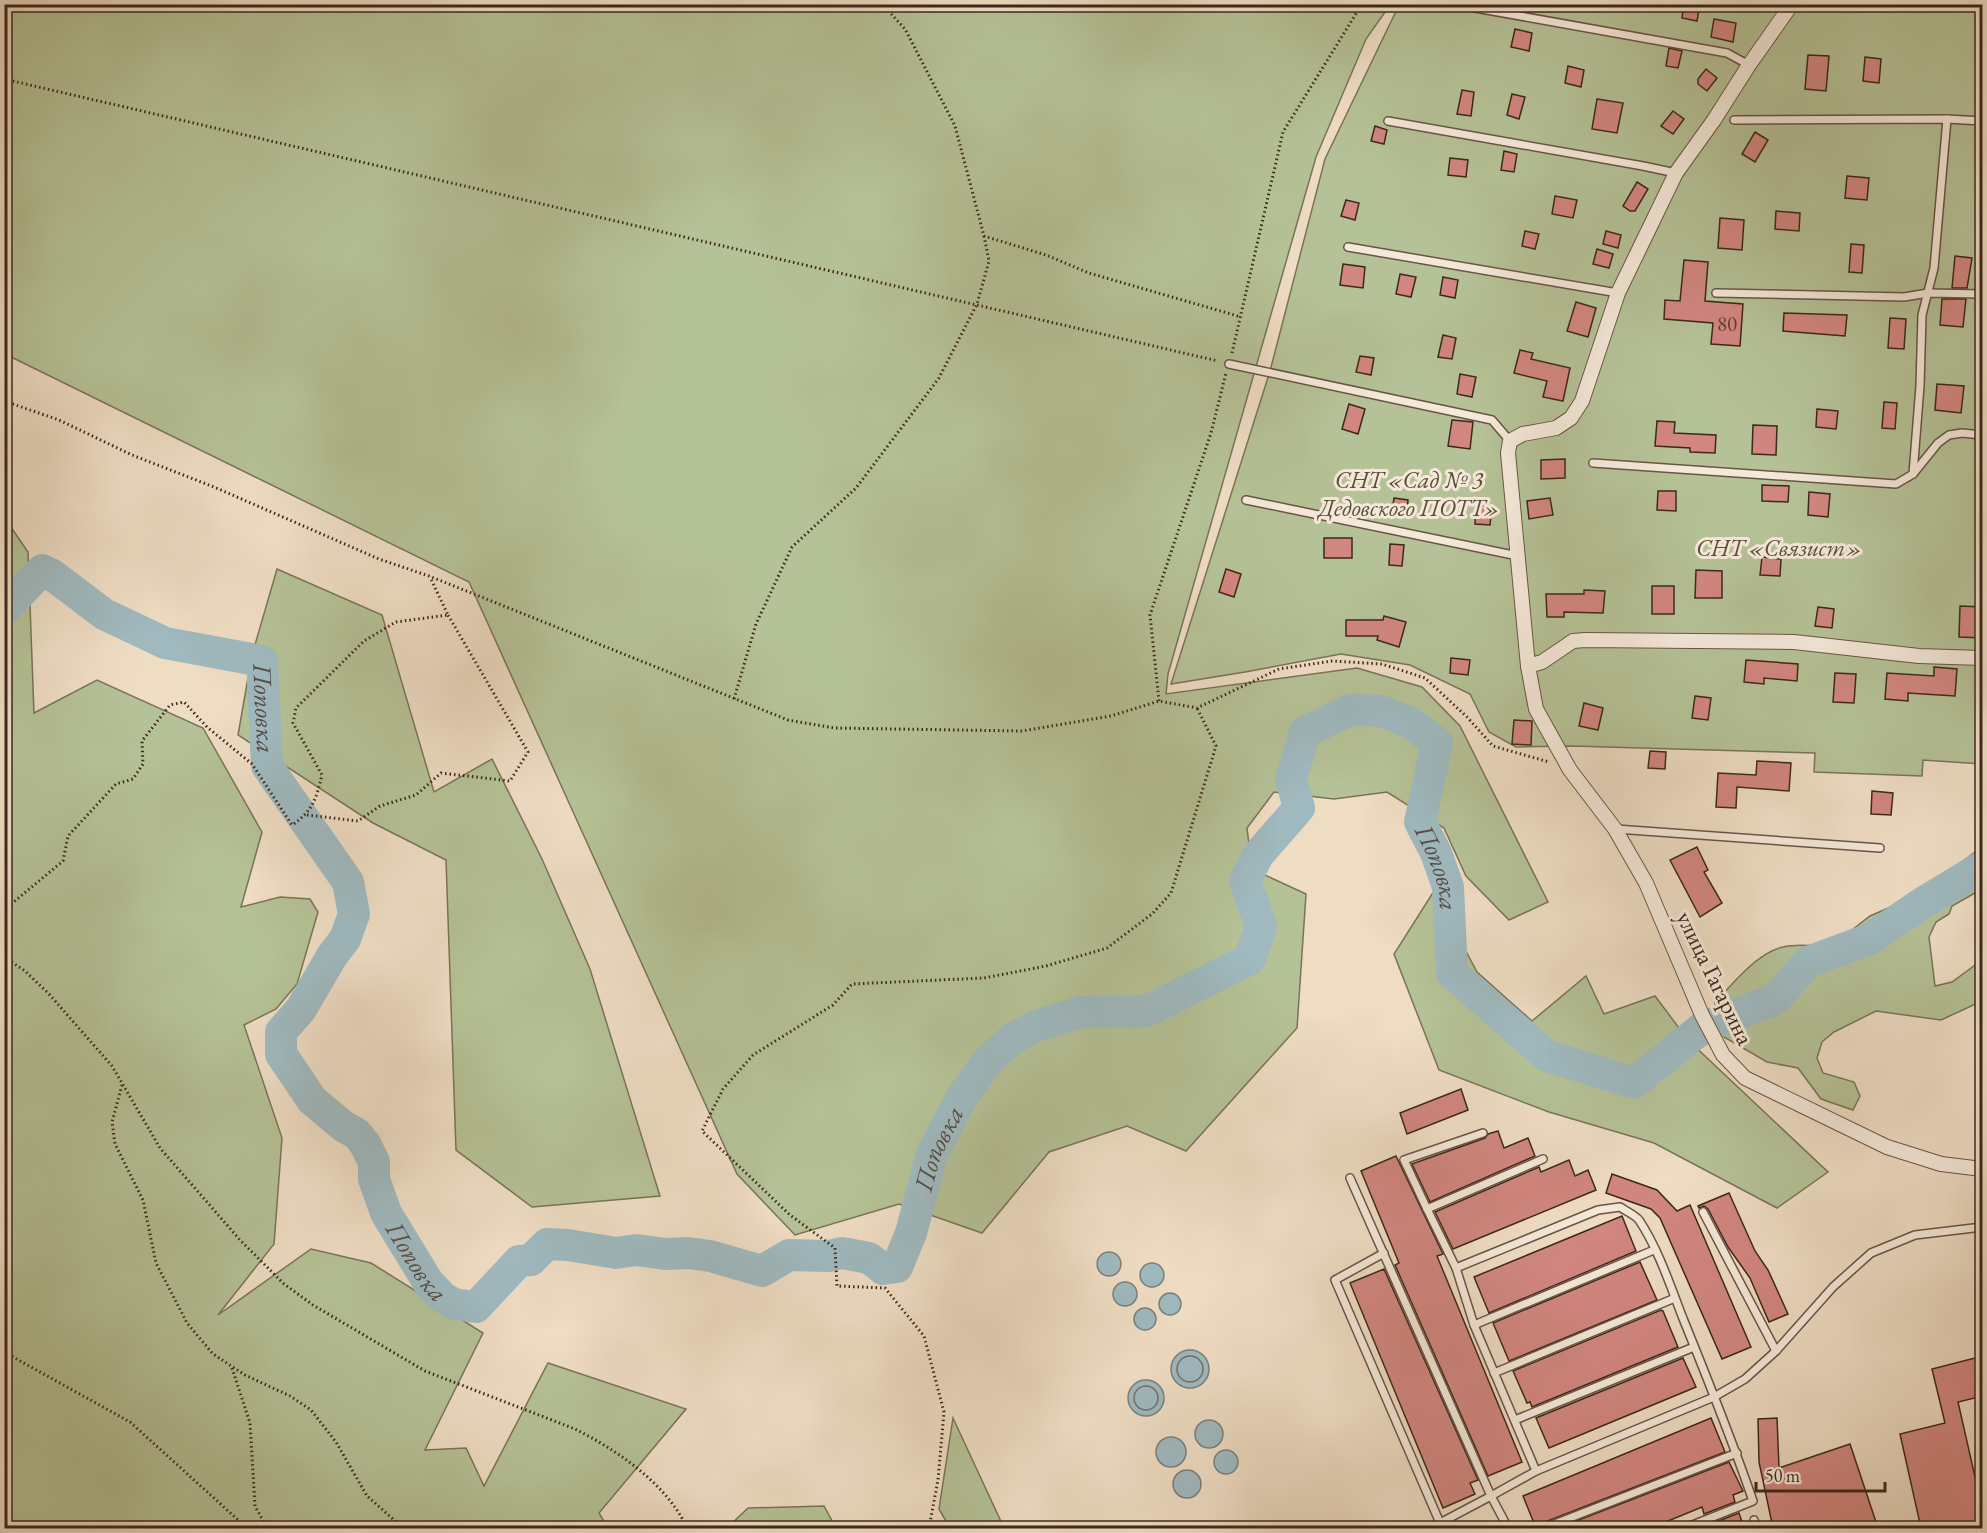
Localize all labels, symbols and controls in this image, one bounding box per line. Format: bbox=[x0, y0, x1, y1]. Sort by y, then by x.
house number: 80 bbox=[1717, 310, 1737, 337]
park label: СНТ «Сад № 3 Дедовского ПОТТ» bbox=[1316, 464, 1500, 523]
park label: СНТ «Связист» bbox=[1696, 532, 1862, 563]
water label: Поповка bbox=[245, 662, 283, 754]
water label: Поповка bbox=[1407, 818, 1466, 911]
street label: улица Гагарина bbox=[1670, 906, 1761, 1050]
water label: Поповка bbox=[906, 1100, 971, 1196]
water label: Поповка bbox=[378, 1214, 455, 1309]
scale bar bbox=[1756, 1455, 1885, 1493]
text: 50 m bbox=[1765, 1464, 1800, 1487]

